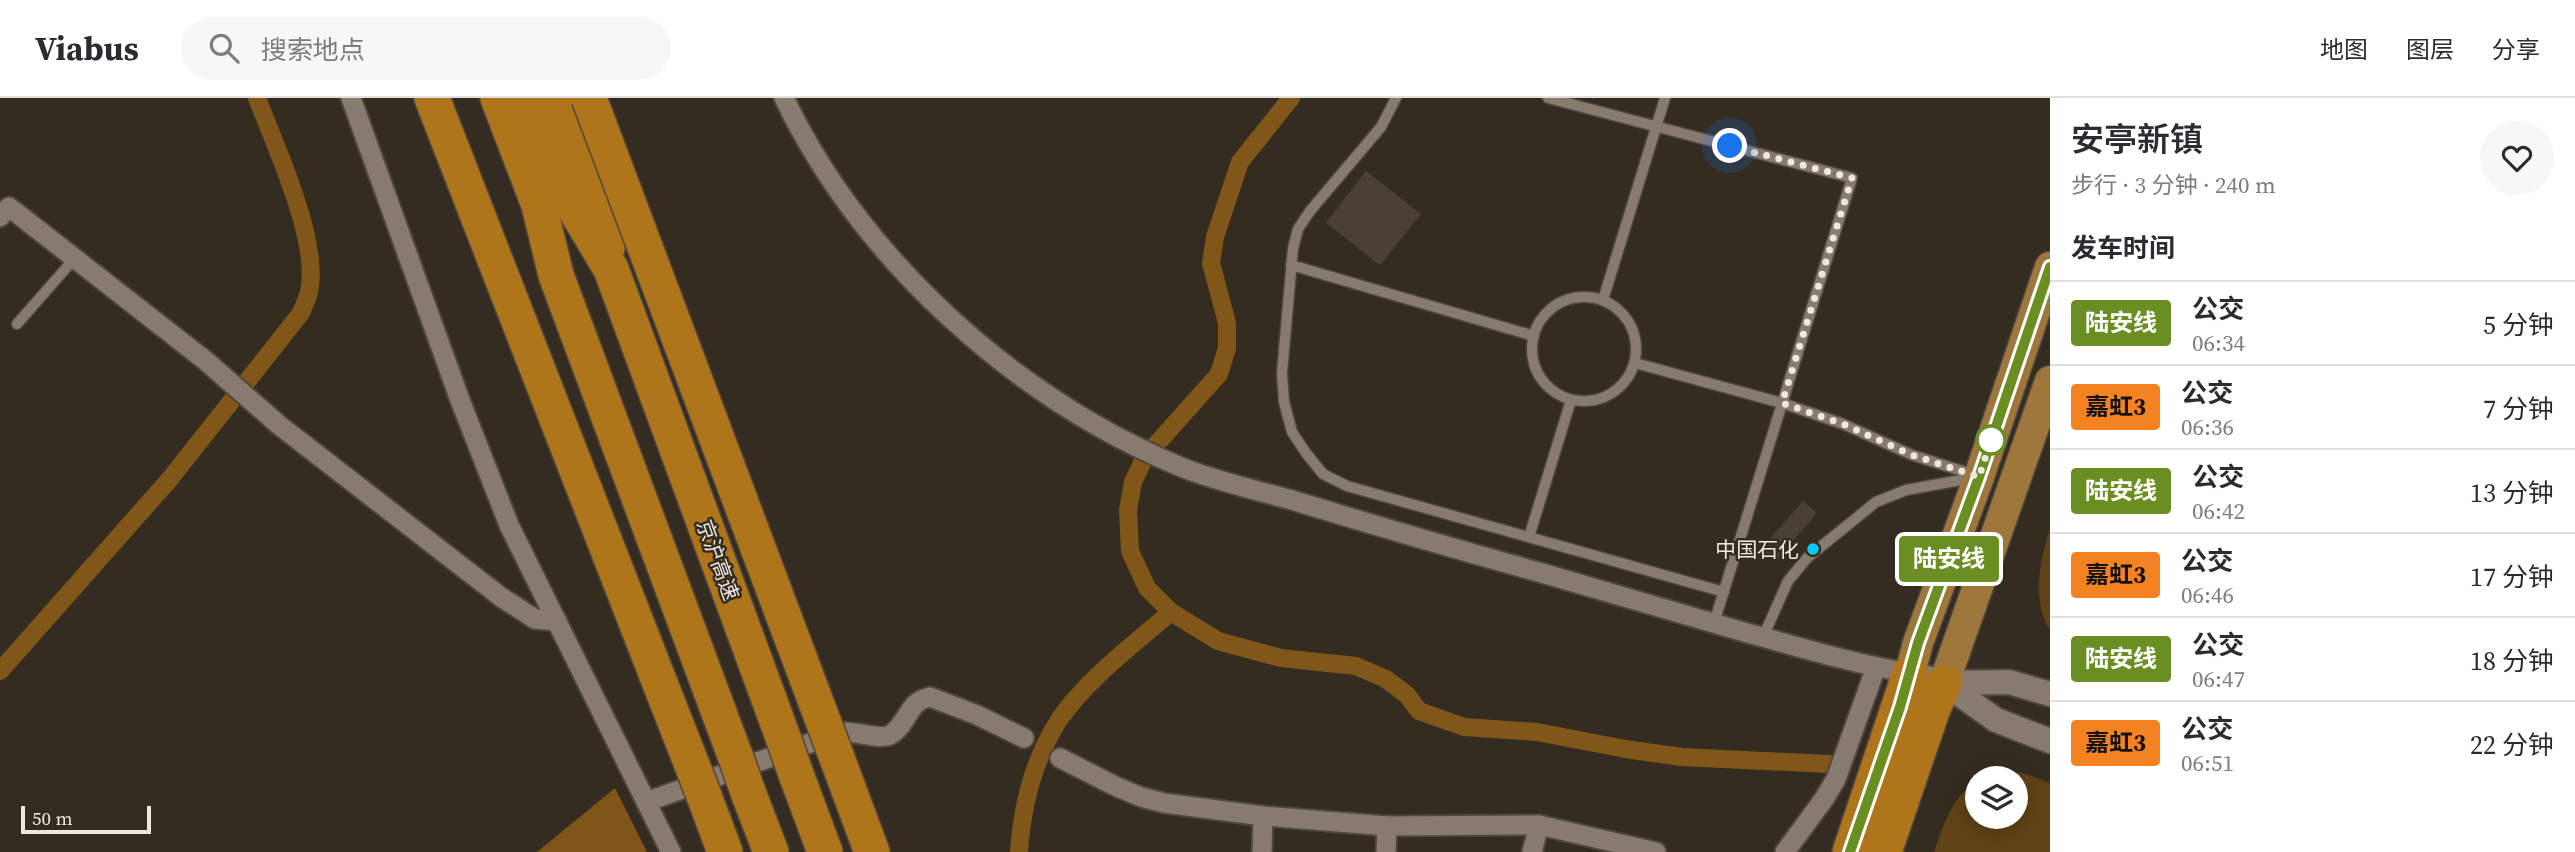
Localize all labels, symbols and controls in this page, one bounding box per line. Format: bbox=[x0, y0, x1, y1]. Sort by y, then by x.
search box bbox=[181, 17, 671, 80]
text: Viabus bbox=[35, 26, 139, 71]
icon: search bbox=[205, 29, 243, 67]
text: 搜索地点 bbox=[261, 32, 365, 68]
text: 地图 bbox=[2320, 33, 2368, 66]
text: 图层 bbox=[2406, 33, 2454, 66]
text: 分享 bbox=[2492, 33, 2540, 66]
text: 安亭新镇 bbox=[2071, 117, 2203, 162]
button: heart bbox=[2480, 121, 2554, 195]
your location bbox=[1712, 128, 1747, 163]
text: 步行 · 3 分钟 · 240 m bbox=[2071, 169, 2276, 201]
text: 发车时间 bbox=[2071, 230, 2175, 266]
text: 公交 bbox=[2192, 291, 2244, 327]
text: 陆安线 bbox=[2085, 306, 2157, 339]
text: 5 分钟 bbox=[2483, 307, 2554, 343]
text: 06:34 bbox=[2192, 327, 2245, 359]
text: 公交 bbox=[2181, 375, 2233, 411]
text: 嘉虹3 bbox=[2085, 390, 2146, 423]
text: 7 分钟 bbox=[2483, 391, 2554, 427]
text: 06:36 bbox=[2181, 411, 2234, 443]
unlabelled marker bbox=[1976, 425, 2006, 455]
text: 公交 bbox=[2192, 459, 2244, 495]
text: 陆安线 bbox=[2085, 474, 2157, 507]
text: 13 分钟 bbox=[2470, 475, 2554, 511]
text: 06:42 bbox=[2192, 495, 2245, 527]
street label: 京沪高速 bbox=[690, 516, 746, 604]
place label: 中国石化 bbox=[1715, 535, 1799, 564]
line badge: 陆安线 bbox=[1909, 536, 1989, 582]
marker: 中国石化 bbox=[1805, 541, 1821, 557]
text: 陆安线 bbox=[1913, 542, 1985, 575]
text: 公交 bbox=[2181, 543, 2233, 579]
text: 嘉虹3 bbox=[2085, 558, 2146, 591]
text: 17 分钟 bbox=[2470, 559, 2554, 595]
text: 06:46 bbox=[2181, 579, 2234, 611]
text: 公交 bbox=[2192, 627, 2244, 663]
text: 陆安线 bbox=[2085, 642, 2157, 675]
text: 18 分钟 bbox=[2470, 643, 2554, 679]
text: 06:47 bbox=[2192, 663, 2245, 695]
text: 公交 bbox=[2181, 711, 2233, 747]
text: 嘉虹3 bbox=[2085, 726, 2146, 759]
text: 22 分钟 bbox=[2470, 727, 2554, 763]
text: 06:51 bbox=[2181, 747, 2234, 779]
map controls bbox=[1965, 766, 2028, 829]
button: layers bbox=[1965, 766, 2028, 829]
scale bar bbox=[21, 803, 150, 835]
text: 50 m bbox=[32, 805, 73, 831]

